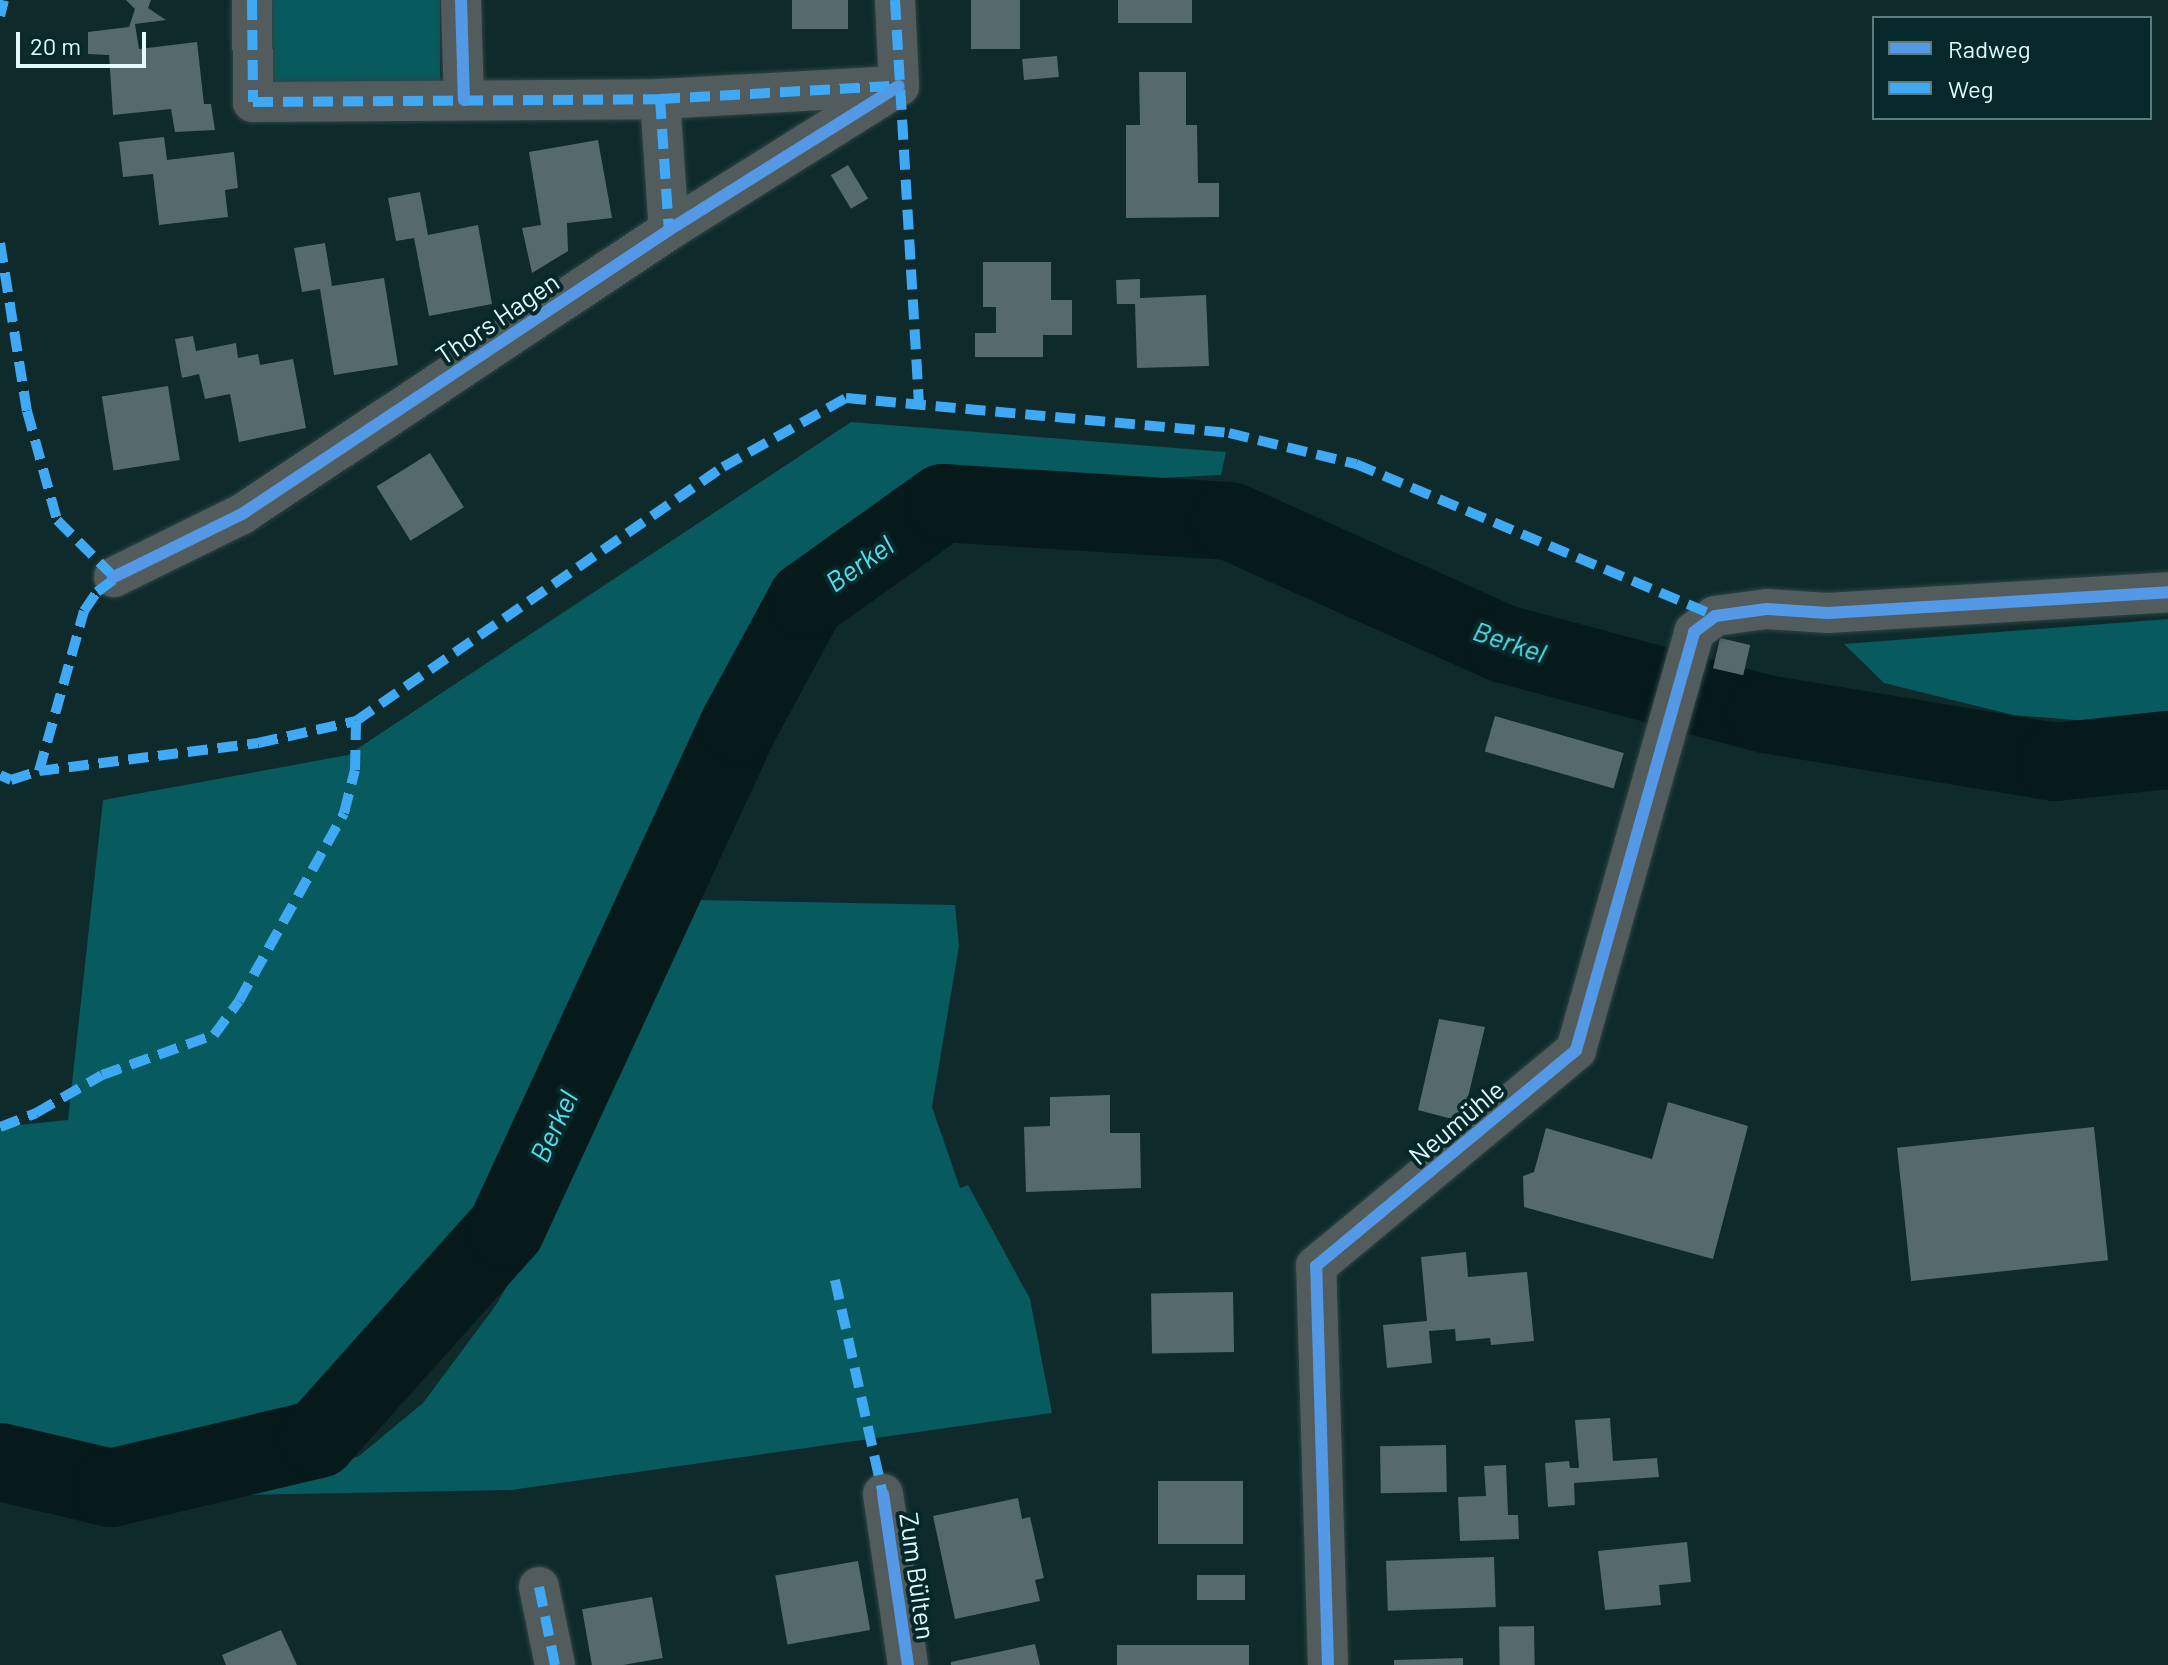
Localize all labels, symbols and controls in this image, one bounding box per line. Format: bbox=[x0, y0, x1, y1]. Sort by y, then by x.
scale bar bbox=[20, 16, 150, 66]
legend bbox=[1872, 16, 2152, 120]
text: 20 m bbox=[30, 31, 81, 60]
text: Radweg bbox=[1948, 34, 2031, 63]
text: Weg bbox=[1948, 74, 1994, 103]
street label: Thors Hagen bbox=[429, 265, 565, 371]
water label: Berkel bbox=[819, 528, 899, 598]
water label: Berkel bbox=[1469, 613, 1551, 669]
street label: Neumühle bbox=[1402, 1073, 1510, 1171]
water label: Berkel bbox=[522, 1085, 584, 1167]
street label: Zum Bülten bbox=[894, 1511, 942, 1641]

